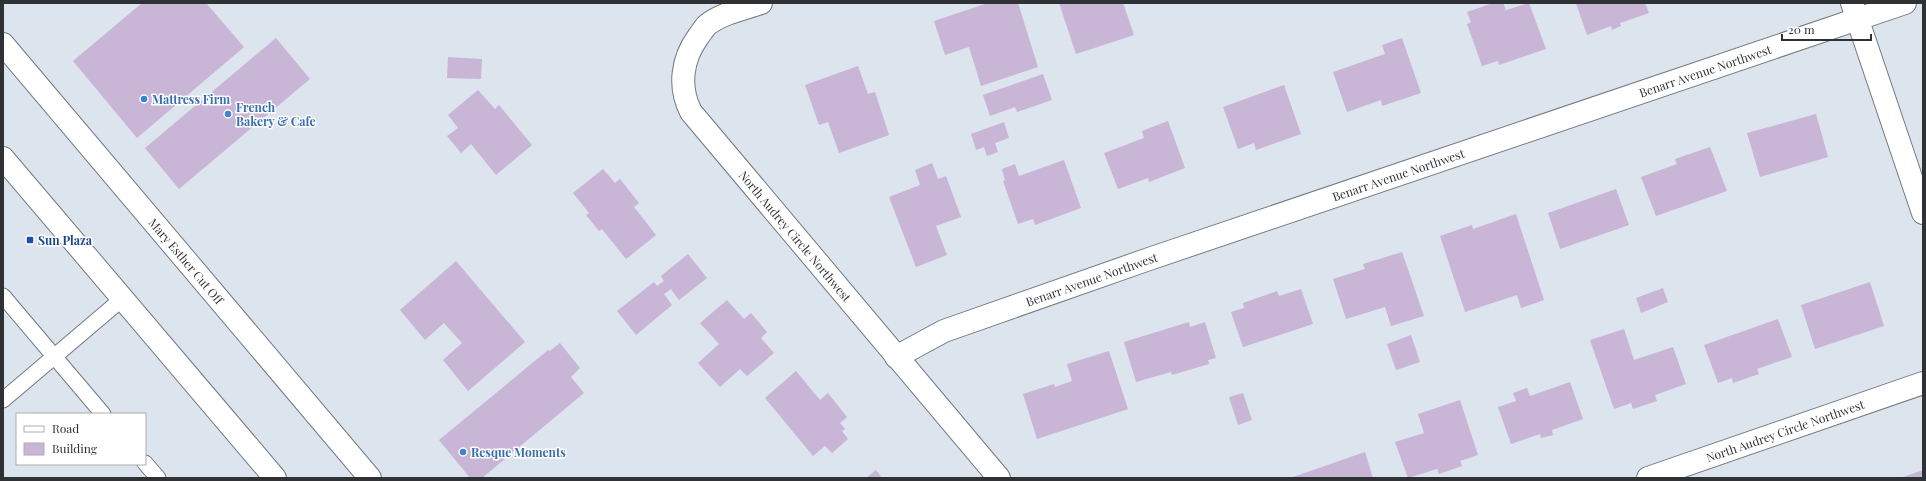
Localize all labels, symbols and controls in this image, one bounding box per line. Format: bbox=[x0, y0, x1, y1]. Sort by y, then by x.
scale bar bbox=[1782, 16, 1871, 42]
text: 20 m bbox=[1788, 21, 1815, 37]
street label: Benarr Avenue Northwest bbox=[1637, 41, 1774, 100]
place label: Mattress Firm bbox=[152, 91, 230, 107]
marker: Mattress Firm bbox=[139, 94, 149, 104]
place label: French Bakery & Cafe bbox=[236, 99, 316, 129]
marker: French Bakery & Cafe bbox=[223, 109, 233, 119]
street label: Benarr Avenue Northwest bbox=[1330, 145, 1467, 204]
street label: North Audrey Circle Northwest bbox=[736, 167, 855, 305]
street label: Mary Esther Cut Off bbox=[146, 215, 228, 308]
place label: Sun Plaza bbox=[38, 232, 93, 248]
marker: Sun Plaza bbox=[25, 235, 35, 245]
street label: Benarr Avenue Northwest bbox=[1024, 248, 1160, 310]
street label: North Audrey Circle Northwest bbox=[1704, 396, 1867, 465]
legend bbox=[16, 413, 146, 465]
text: Road bbox=[52, 420, 79, 436]
text: Building bbox=[52, 440, 98, 456]
place label: Resque Moments bbox=[471, 444, 566, 460]
marker: Resque Moments bbox=[458, 447, 468, 457]

